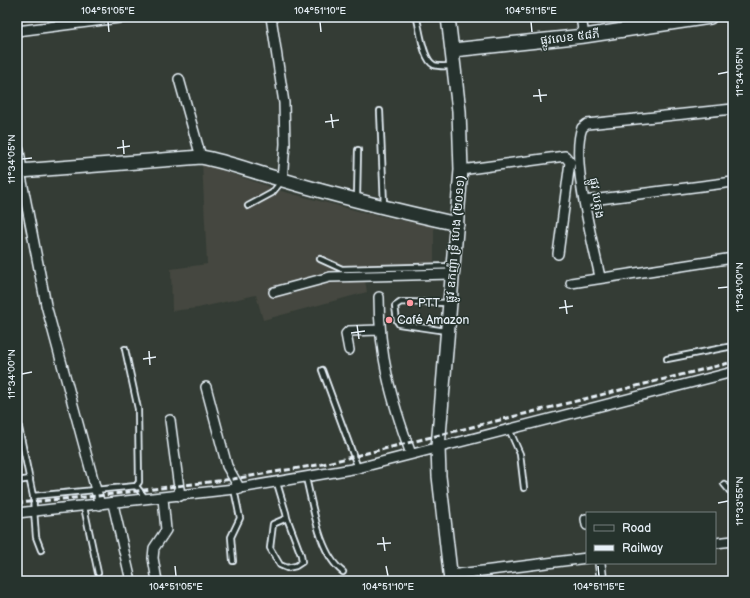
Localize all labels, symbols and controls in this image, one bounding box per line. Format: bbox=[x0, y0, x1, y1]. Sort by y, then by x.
text: 104°51'05"E bbox=[81, 5, 135, 17]
text: 104°51'10"E bbox=[294, 5, 346, 17]
text: 104°51'15"E bbox=[505, 5, 557, 17]
street label: ផ្លូវលេខ ៥៨ភី bbox=[539, 26, 601, 51]
text: 11°34'05"N bbox=[734, 47, 746, 97]
text: 11°34'05"N bbox=[6, 134, 18, 184]
street label: ផ្លូវ ឧកញ៉ា ទ្រី ហេង (២០១១) bbox=[442, 175, 471, 304]
street label: ផ្លូវ បេតុង bbox=[583, 177, 607, 220]
text: 11°34'00"N bbox=[734, 262, 746, 312]
place label: PTT bbox=[418, 296, 441, 311]
marker: PTT bbox=[405, 298, 415, 308]
place label: Café Amazon bbox=[397, 313, 469, 328]
marker: Café Amazon bbox=[384, 315, 394, 325]
text: 11°34'00"N bbox=[6, 349, 18, 399]
text: 11°33'55"N bbox=[734, 476, 746, 526]
legend bbox=[586, 512, 716, 564]
text: Road bbox=[622, 521, 651, 536]
text: Railway bbox=[622, 541, 664, 556]
text: 104°51'05"E bbox=[149, 581, 203, 593]
text: 104°51'10"E bbox=[362, 581, 414, 593]
text: 104°51'15"E bbox=[573, 581, 625, 593]

